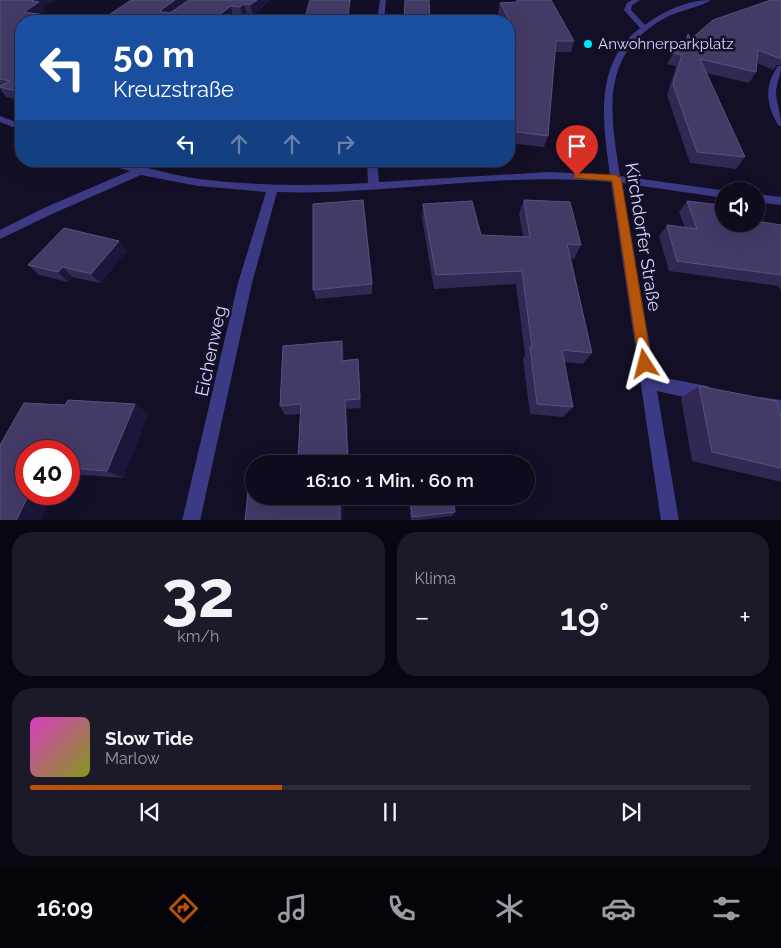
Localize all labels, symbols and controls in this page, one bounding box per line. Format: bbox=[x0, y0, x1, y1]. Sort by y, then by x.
text: 50 m bbox=[113, 34, 195, 75]
icon: left bbox=[30, 35, 95, 100]
place label: Anwohnerparkplatz bbox=[598, 35, 734, 53]
marker: Anwohnerparkplatz bbox=[582, 38, 594, 50]
text: Kreuzstraße bbox=[113, 76, 234, 102]
pin bbox=[556, 125, 598, 176]
icon: left bbox=[172, 130, 200, 158]
icon: ahead bbox=[225, 130, 253, 158]
icon: ahead bbox=[278, 130, 306, 158]
icon: right bbox=[331, 130, 359, 158]
icon: arrive bbox=[563, 132, 591, 160]
street label: Kirchdorfer Straße bbox=[621, 161, 666, 313]
map controls bbox=[715, 182, 765, 232]
button: sound bbox=[715, 182, 765, 232]
street label: Eichenweg bbox=[191, 304, 230, 398]
position arrow bbox=[618, 337, 670, 389]
speed limit sign: 40 bbox=[15, 440, 80, 505]
text: 16:10 · 1 Min. · 60 m bbox=[306, 469, 474, 491]
text: 32 bbox=[162, 556, 235, 632]
text: Klima bbox=[415, 569, 456, 588]
text: 19° bbox=[560, 594, 609, 639]
text: − bbox=[415, 601, 430, 634]
text: + bbox=[739, 601, 751, 634]
text: km/h bbox=[177, 627, 219, 646]
text: Slow Tide bbox=[105, 727, 194, 749]
text: Marlow bbox=[105, 749, 160, 768]
icon: previous bbox=[136, 798, 164, 826]
icon: pause bbox=[376, 798, 404, 826]
icon: next bbox=[617, 798, 645, 826]
icon: directions bbox=[166, 891, 201, 926]
icon: music bbox=[275, 891, 310, 926]
icon: phone bbox=[384, 891, 419, 926]
icon: climate bbox=[492, 891, 527, 926]
icon: car bbox=[601, 891, 636, 926]
icon: filters bbox=[709, 891, 744, 926]
text: 16:09 bbox=[37, 895, 93, 921]

